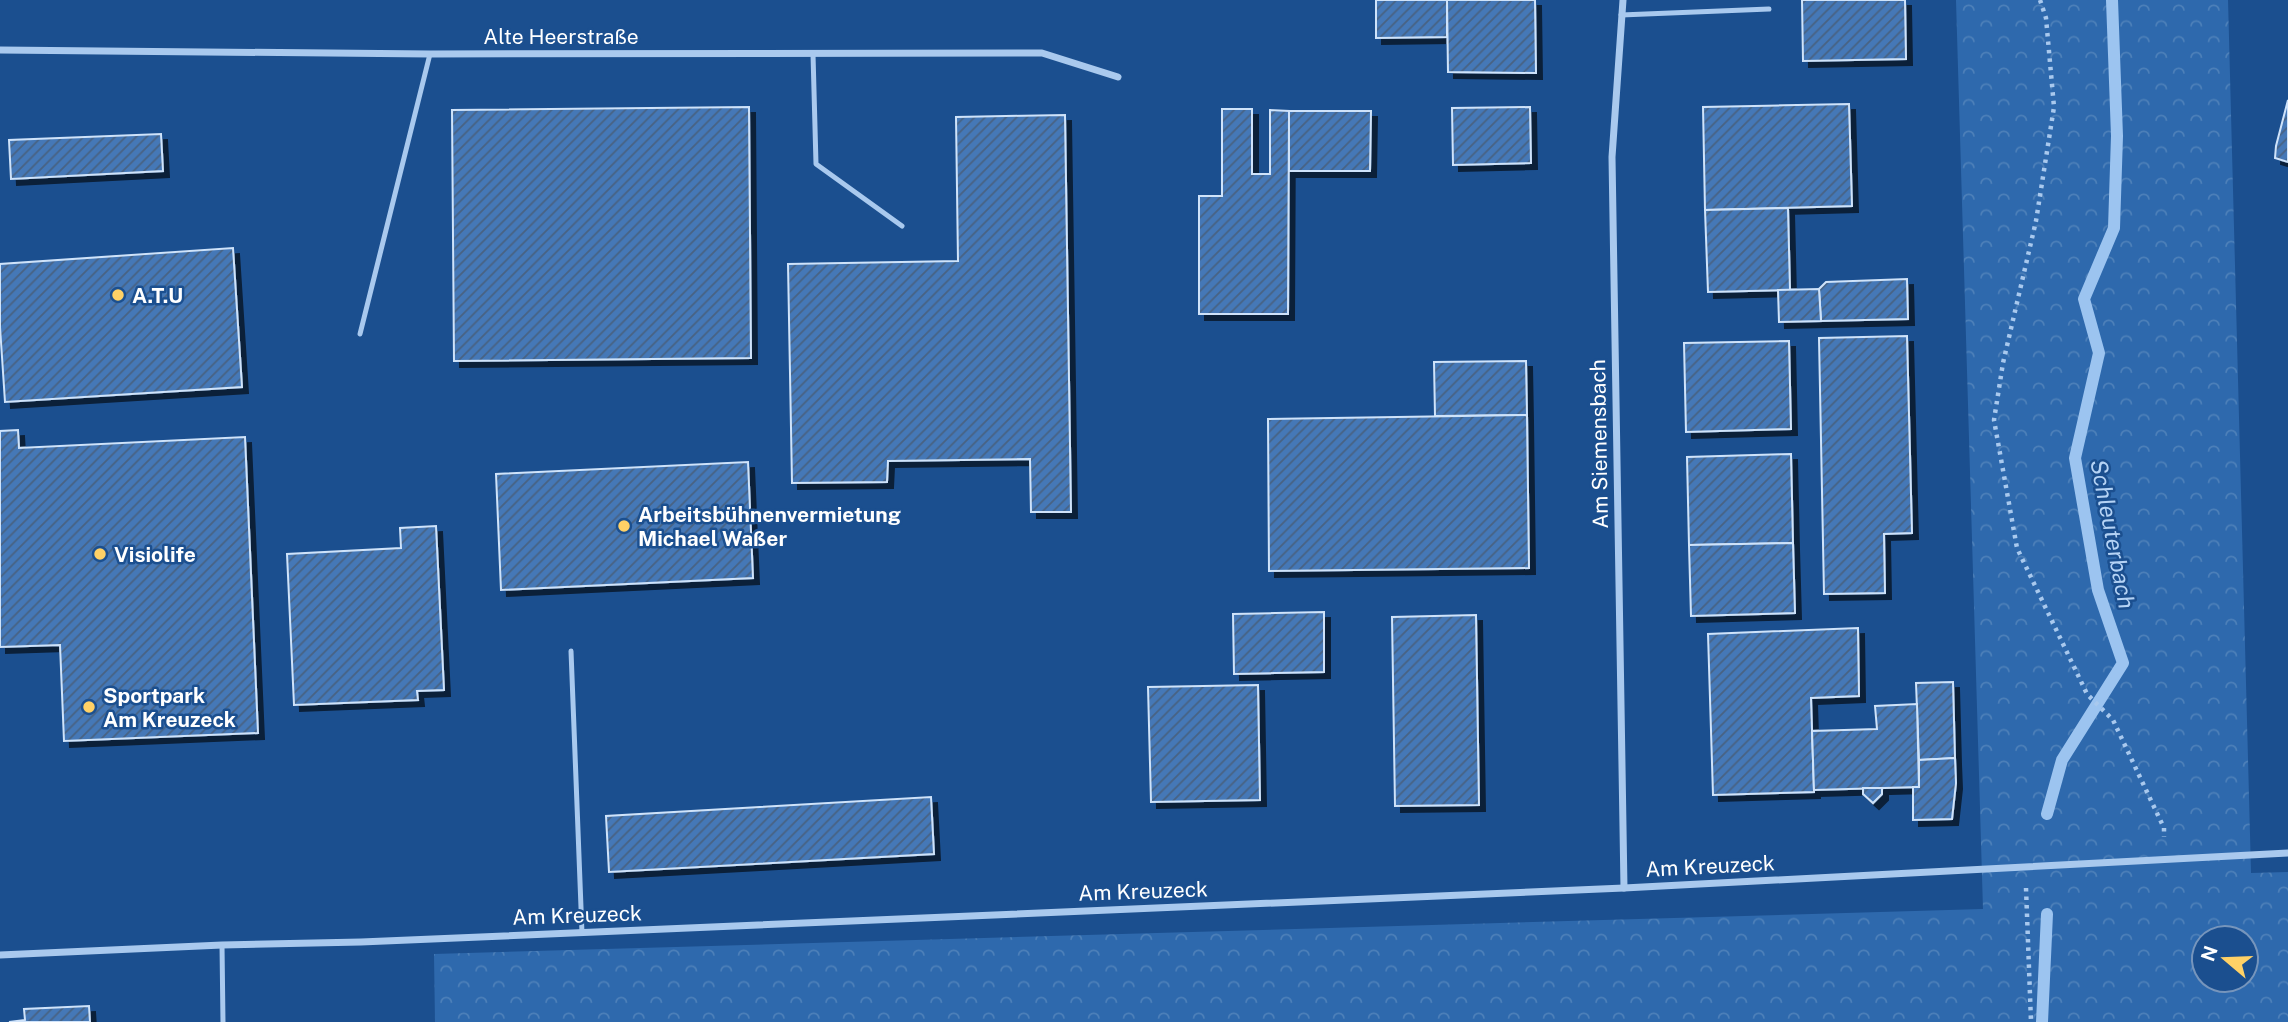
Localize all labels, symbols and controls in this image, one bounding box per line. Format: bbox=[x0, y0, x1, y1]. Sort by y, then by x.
street label: Alte Heerstraße bbox=[483, 24, 639, 49]
place label: A.T.U bbox=[132, 283, 183, 308]
marker: A.T.U bbox=[110, 287, 126, 303]
street label: Am Siemensbach bbox=[1585, 359, 1613, 529]
water label: Schleuterbach bbox=[2085, 457, 2141, 611]
place label: Arbeitsbühnenvermietung Michael Waßer bbox=[638, 502, 901, 551]
marker: Arbeitsbühnenvermietung Michael Waßer bbox=[616, 518, 632, 534]
place label: Visiolife bbox=[114, 542, 196, 567]
marker: Visiolife bbox=[92, 546, 108, 562]
place label: Sportpark Am Kreuzeck bbox=[103, 683, 236, 732]
marker: Sportpark Am Kreuzeck bbox=[81, 699, 97, 715]
street label: Am Kreuzeck bbox=[1645, 850, 1776, 882]
street label: Am Kreuzeck bbox=[1078, 876, 1208, 906]
street label: Am Kreuzeck bbox=[512, 900, 642, 930]
north arrow bbox=[2190, 924, 2260, 994]
text: N bbox=[2196, 943, 2222, 964]

